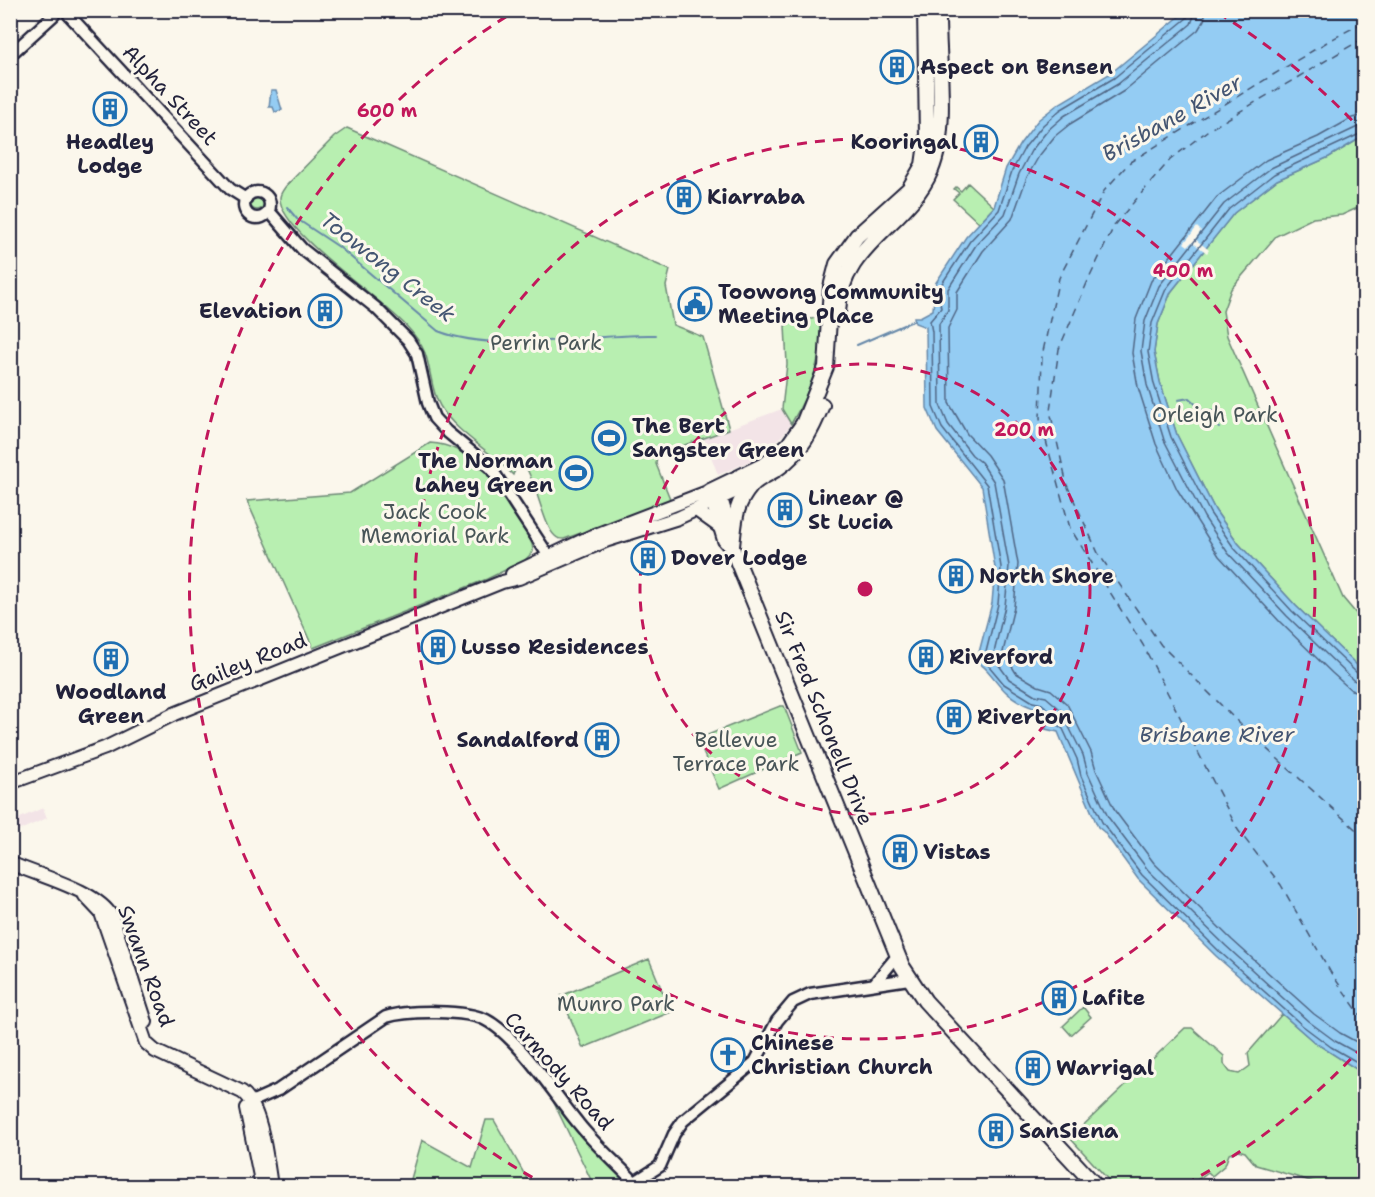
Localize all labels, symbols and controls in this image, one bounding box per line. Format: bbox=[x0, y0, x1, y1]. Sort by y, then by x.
street label: Alpha Street bbox=[116, 39, 224, 151]
building icon: Aspect on Bensen bbox=[879, 49, 915, 85]
place label: Aspect on Bensen bbox=[920, 53, 1113, 81]
water label: Brisbane River bbox=[1097, 67, 1248, 168]
building icon: Headley Lodge bbox=[92, 91, 128, 127]
text: 600 m bbox=[357, 99, 418, 123]
building icon: Kooringal bbox=[963, 124, 999, 160]
place label: Headley Lodge bbox=[66, 128, 154, 180]
place label: Kooringal bbox=[851, 128, 958, 156]
building icon: Kiarraba bbox=[666, 179, 702, 215]
place label: Kiarraba bbox=[707, 183, 805, 211]
water label: Toowong Creek bbox=[314, 205, 462, 329]
text: 400 m bbox=[1153, 259, 1214, 283]
place label: Toowong Community Meeting Place bbox=[718, 278, 944, 330]
public building icon: Toowong Community Meeting Place bbox=[677, 286, 713, 322]
building icon: Elevation bbox=[307, 293, 343, 329]
place label: Elevation bbox=[199, 297, 302, 325]
park label: Perrin Park bbox=[490, 329, 602, 357]
park label: Orleigh Park bbox=[1152, 401, 1278, 429]
place label: The Bert Sangster Green bbox=[632, 412, 804, 464]
text: 200 m bbox=[994, 418, 1055, 442]
sports icon: The Bert Sangster Green bbox=[591, 420, 627, 456]
place label: The Norman Lahey Green bbox=[415, 447, 553, 499]
sports icon: The Norman Lahey Green bbox=[558, 455, 594, 491]
place label: Linear @ St Lucia bbox=[808, 484, 904, 536]
building icon: Linear @ St Lucia bbox=[767, 492, 803, 528]
park label: Jack Cook Memorial Park bbox=[361, 498, 509, 550]
building icon: Dover Lodge bbox=[630, 540, 666, 576]
place label: Dover Lodge bbox=[671, 544, 808, 572]
building icon: North Shore bbox=[938, 558, 974, 594]
place label: North Shore bbox=[979, 562, 1114, 590]
centre of rings bbox=[855, 579, 875, 599]
street label: Sir Fred Schonell Drive bbox=[768, 607, 880, 829]
street label: Gailey Road bbox=[185, 626, 311, 698]
building icon: Lusso Residences bbox=[420, 629, 456, 665]
place label: Lusso Residences bbox=[461, 633, 649, 661]
building icon: Riverford bbox=[908, 639, 944, 675]
building icon: Woodland Green bbox=[93, 641, 129, 677]
place label: Riverford bbox=[949, 643, 1053, 671]
place label: Woodland Green bbox=[55, 678, 167, 730]
building icon: Riverton bbox=[936, 699, 972, 735]
place label: Riverton bbox=[977, 703, 1072, 731]
water label: Brisbane River bbox=[1139, 720, 1295, 749]
building icon: Sandalford bbox=[584, 722, 620, 758]
place label: Sandalford bbox=[456, 726, 579, 754]
park label: Bellevue Terrace Park bbox=[672, 726, 800, 778]
building icon: Vistas bbox=[882, 834, 918, 870]
place label: Vistas bbox=[923, 838, 991, 866]
street label: Swann Road bbox=[111, 901, 181, 1031]
building icon: Lafite bbox=[1041, 980, 1077, 1016]
place label: Lafite bbox=[1082, 984, 1145, 1012]
park label: Munro Park bbox=[557, 990, 675, 1018]
street label: Carmody Road bbox=[498, 1006, 620, 1136]
place label: Chinese Christian Church bbox=[751, 1029, 933, 1081]
church icon: Chinese Christian Church bbox=[710, 1037, 746, 1073]
building icon: Warrigal bbox=[1015, 1050, 1051, 1086]
place label: Warrigal bbox=[1056, 1054, 1154, 1082]
building icon: SanSiena bbox=[978, 1113, 1014, 1149]
place label: SanSiena bbox=[1019, 1117, 1119, 1145]

